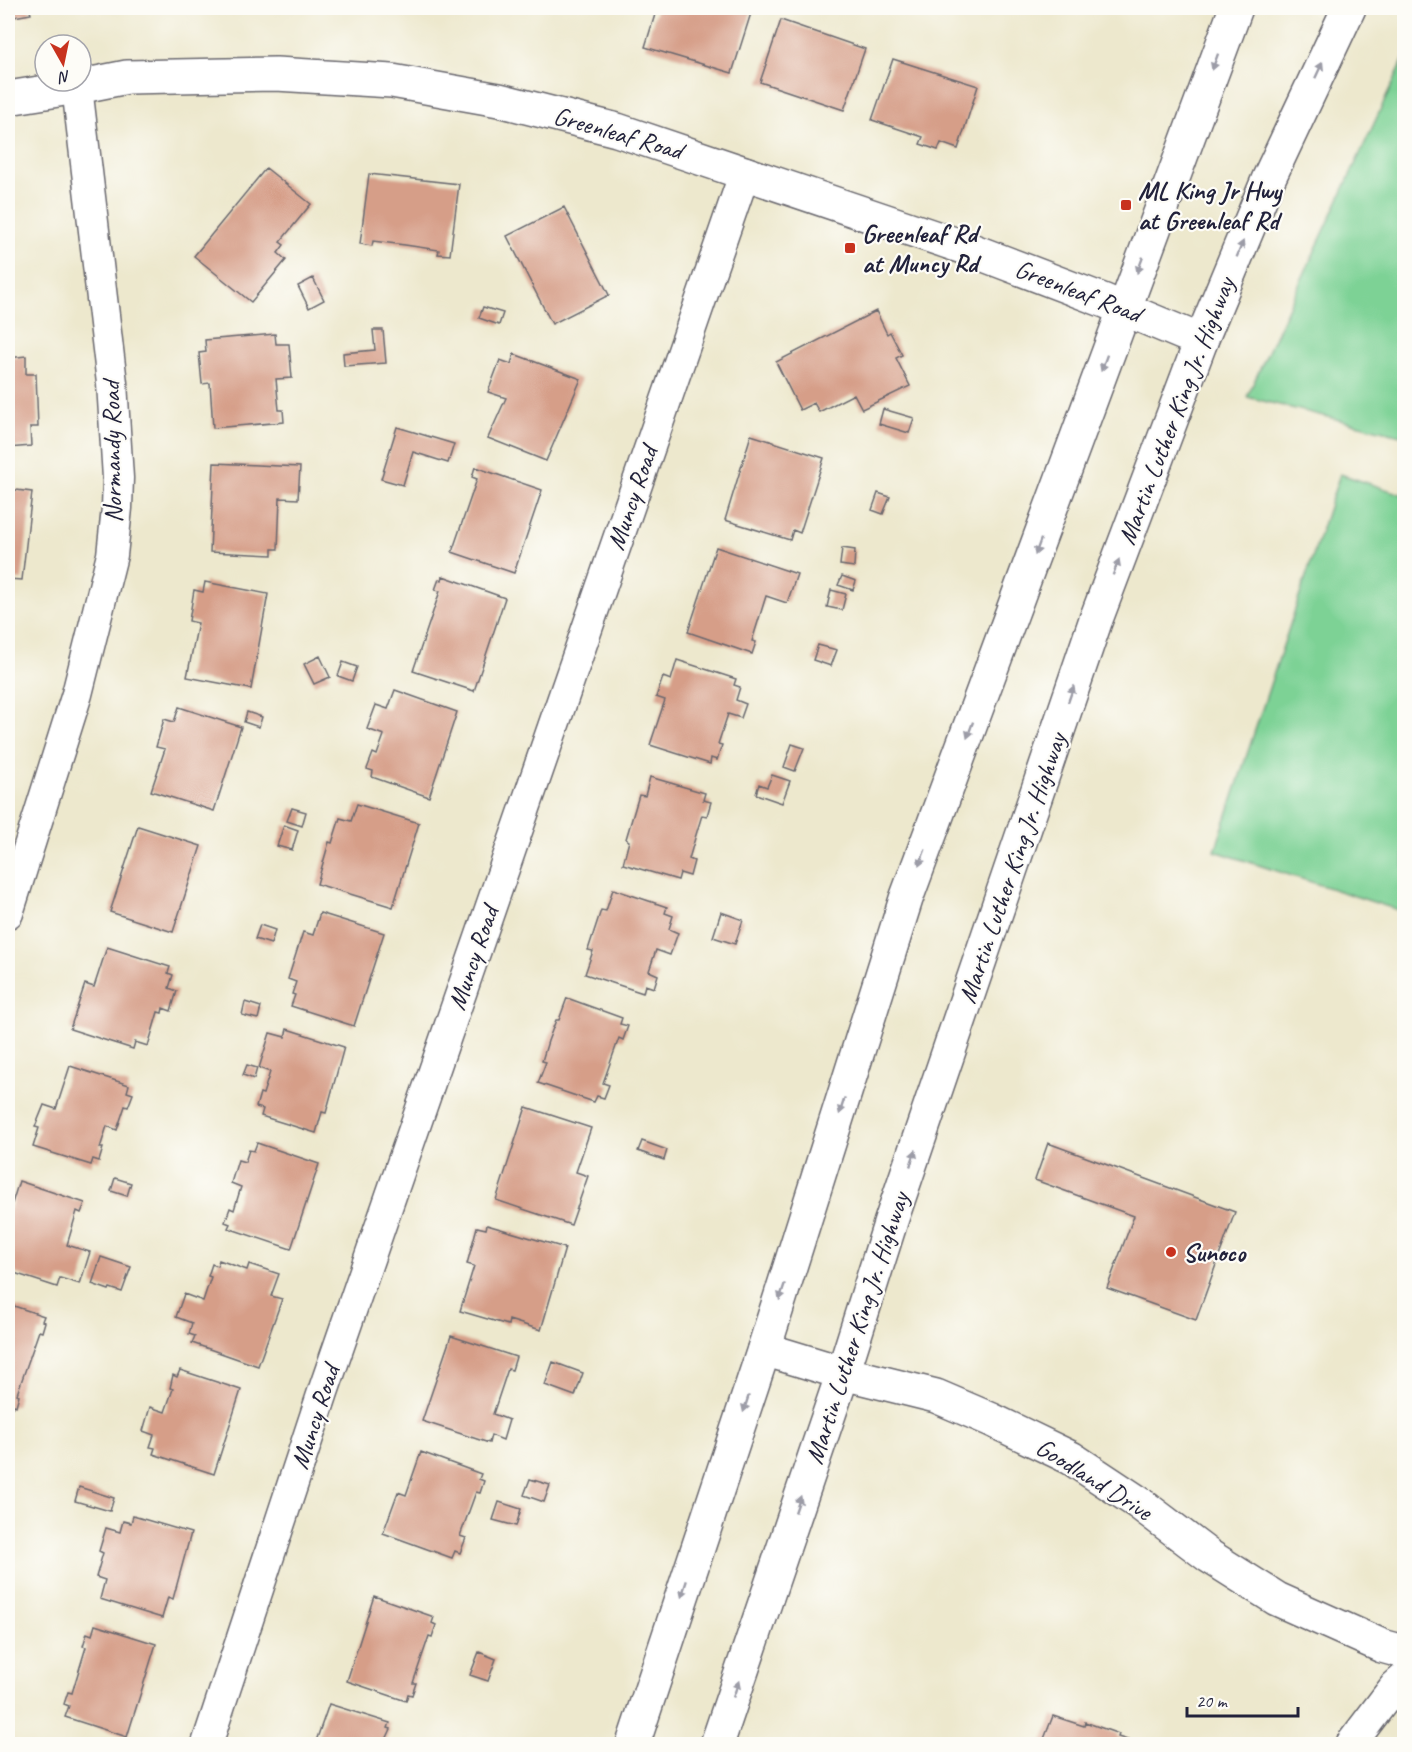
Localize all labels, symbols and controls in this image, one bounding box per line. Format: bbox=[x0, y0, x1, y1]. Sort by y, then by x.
north arrow bbox=[33, 33, 93, 93]
one-way arrow bbox=[1209, 53, 1219, 71]
one-way arrow bbox=[1315, 62, 1324, 79]
text: N bbox=[56, 66, 72, 88]
street label: Greenleaf Road bbox=[550, 99, 690, 168]
place label: ML King Jr Hwy at Greenleaf Rd bbox=[1138, 174, 1283, 237]
marker: ML King Jr Hwy at Greenleaf Rd bbox=[1119, 198, 1133, 212]
place label: Greenleaf Rd at Muncy Rd bbox=[862, 217, 982, 280]
one-way arrow bbox=[1235, 239, 1245, 257]
marker: Greenleaf Rd at Muncy Rd bbox=[843, 241, 857, 255]
street label: Greenleaf Road bbox=[1010, 252, 1149, 331]
one-way arrow bbox=[1135, 256, 1145, 274]
street label: Martin Luther King Jr. Highway bbox=[1110, 271, 1243, 549]
one-way arrow bbox=[1099, 355, 1109, 373]
street label: Normandy Road bbox=[94, 377, 130, 523]
street label: Muncy Road bbox=[599, 438, 666, 554]
one-way arrow bbox=[1032, 538, 1042, 556]
one-way arrow bbox=[1111, 558, 1121, 576]
one-way arrow bbox=[1066, 685, 1076, 703]
one-way arrow bbox=[965, 721, 975, 739]
street label: Martin Luther King Jr. Highway bbox=[950, 727, 1074, 1007]
one-way arrow bbox=[917, 849, 926, 867]
street label: Muncy Road bbox=[440, 898, 507, 1014]
one-way arrow bbox=[836, 1097, 846, 1115]
one-way arrow bbox=[909, 1148, 919, 1166]
street label: Martin Luther King Jr. Highway bbox=[798, 1186, 917, 1468]
place label: Sunoco bbox=[1183, 1236, 1247, 1269]
marker: Sunoco bbox=[1164, 1245, 1178, 1259]
one-way arrow bbox=[777, 1283, 786, 1301]
street label: Muncy Road bbox=[283, 1357, 348, 1473]
one-way arrow bbox=[740, 1395, 750, 1413]
street label: Goodland Drive bbox=[1030, 1430, 1160, 1528]
one-way arrow bbox=[794, 1495, 804, 1513]
one-way arrow bbox=[679, 1581, 689, 1599]
one-way arrow bbox=[732, 1680, 741, 1698]
scale bar bbox=[1187, 1680, 1298, 1718]
text: 20 m bbox=[1196, 1690, 1229, 1712]

